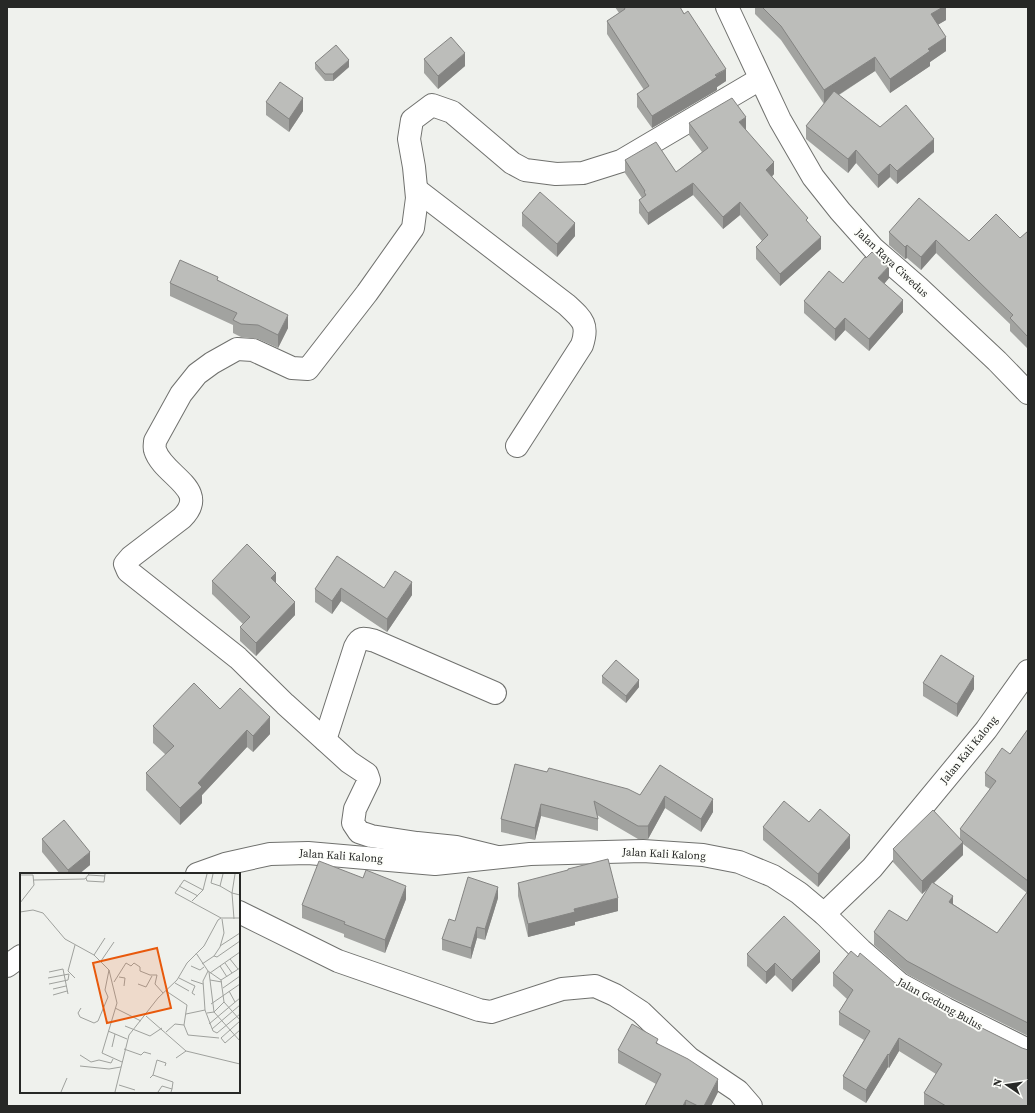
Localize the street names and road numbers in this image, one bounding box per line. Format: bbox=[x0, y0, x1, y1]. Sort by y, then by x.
street label: Jalan Raya Ciwedus bbox=[851, 225, 932, 301]
street label: Jalan Kali Kalong bbox=[936, 712, 1001, 788]
street label: Jalan Kali Kalong bbox=[621, 844, 707, 864]
street label: Jalan Kali Kalong bbox=[298, 846, 384, 866]
street label: Jalan Gedung Bulus bbox=[894, 974, 986, 1034]

